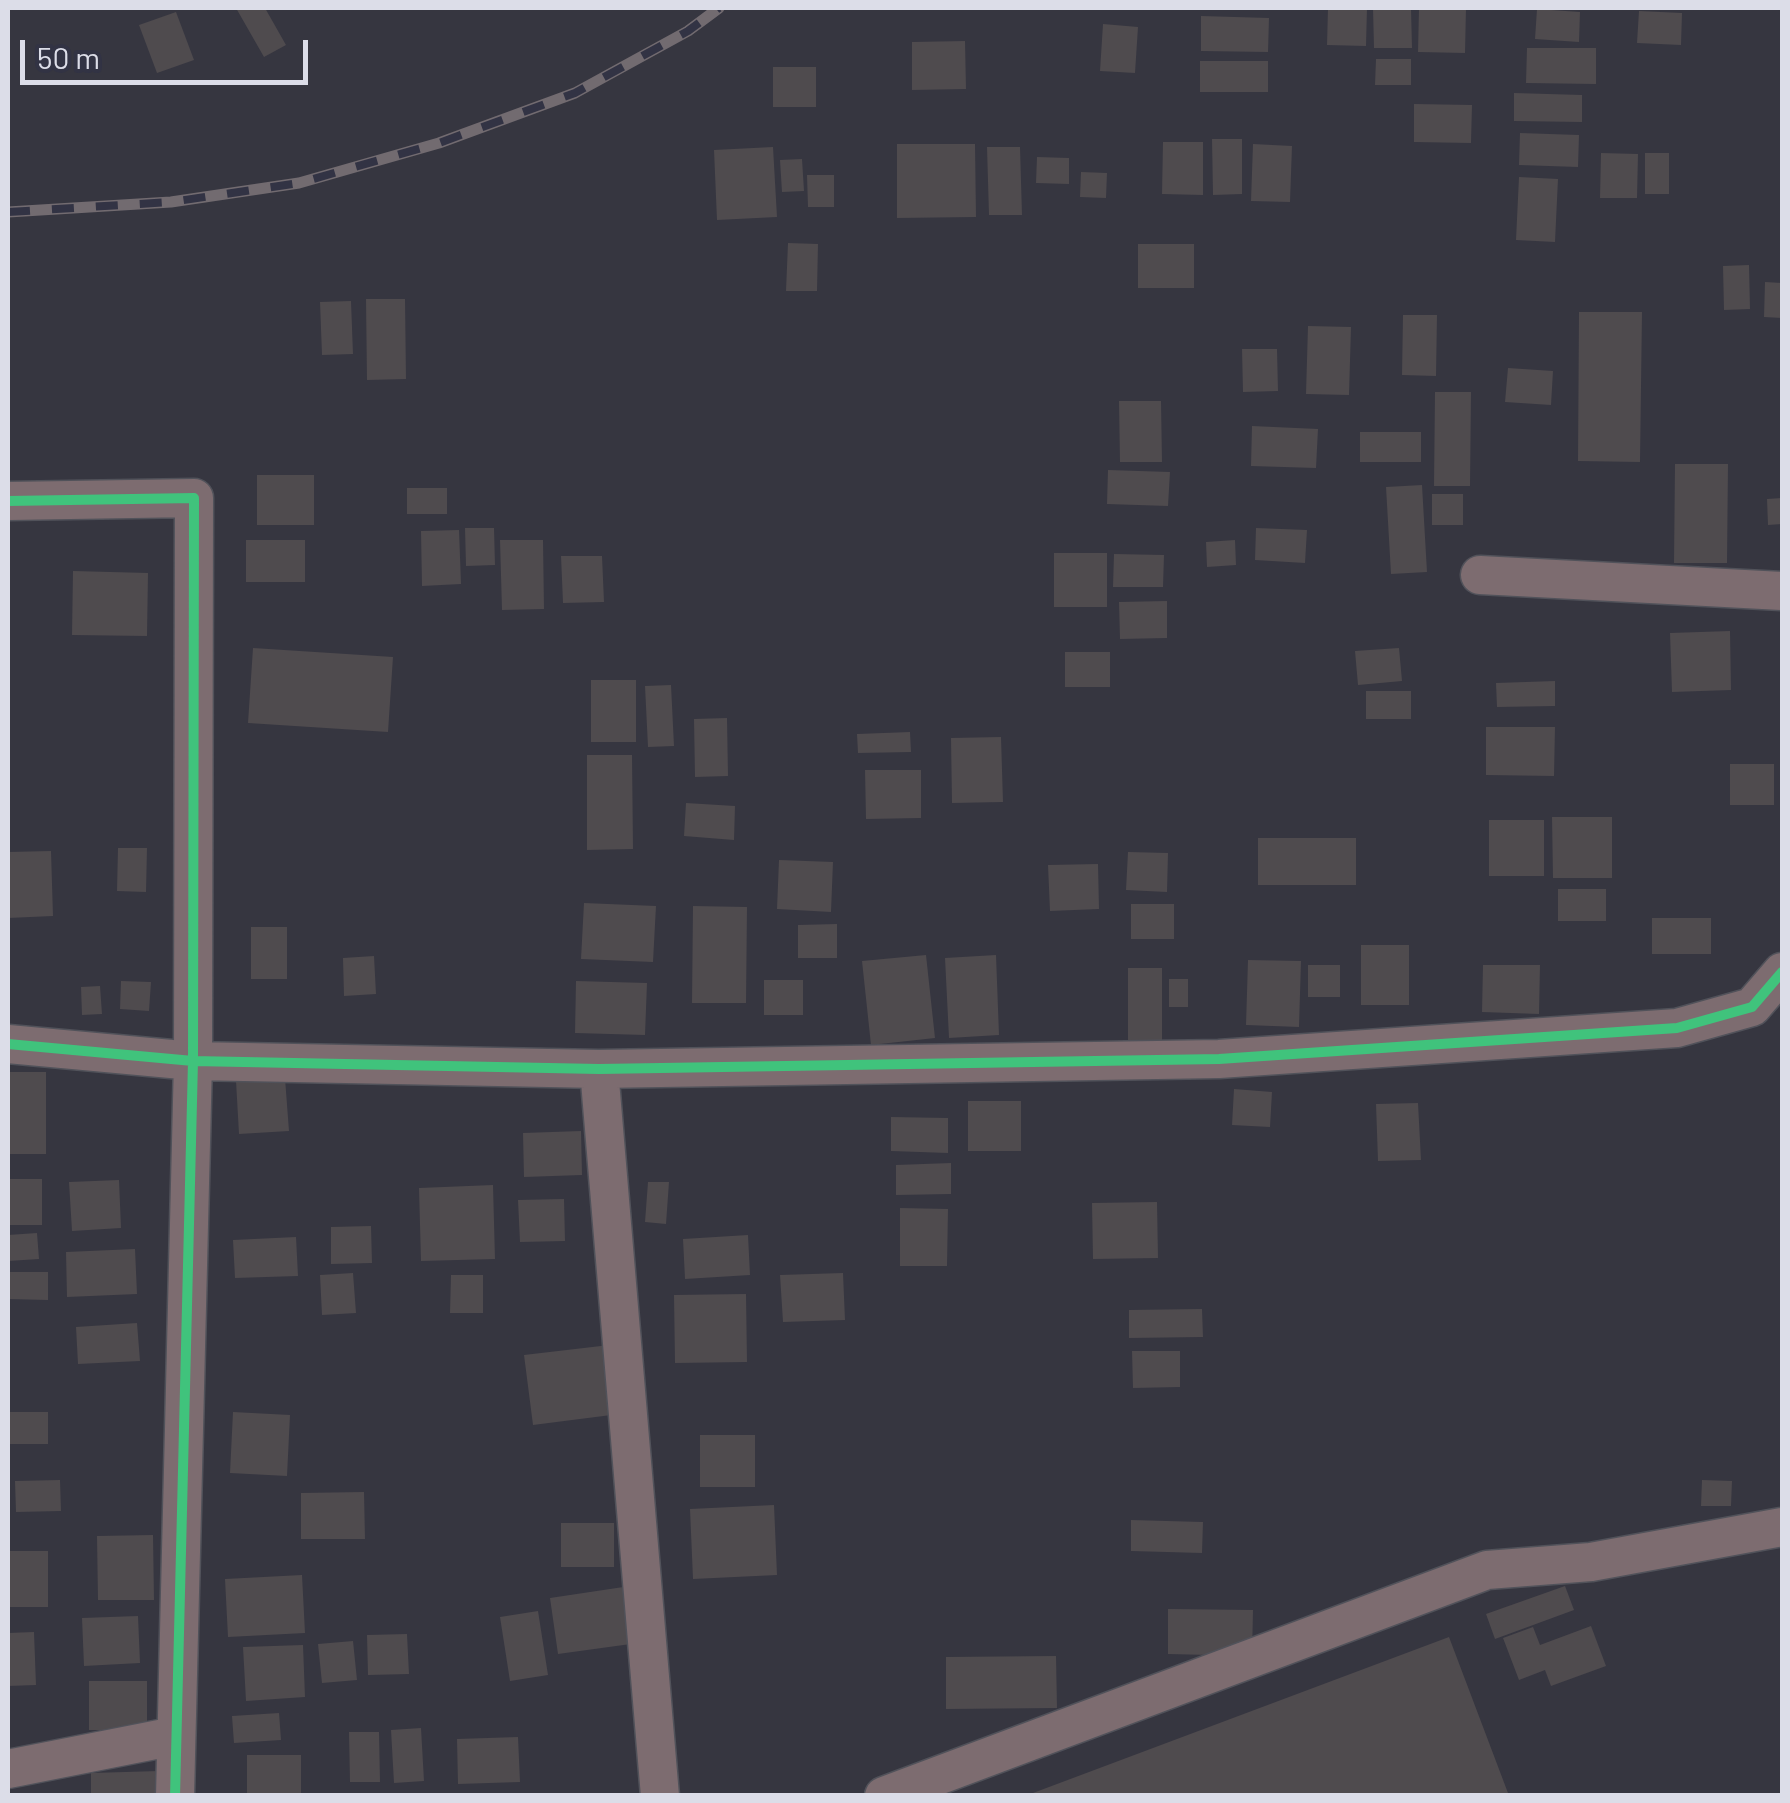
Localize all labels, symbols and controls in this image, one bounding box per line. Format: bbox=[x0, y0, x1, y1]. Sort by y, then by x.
scale bar bbox=[25, 20, 312, 82]
text: 50 m bbox=[37, 39, 100, 75]

